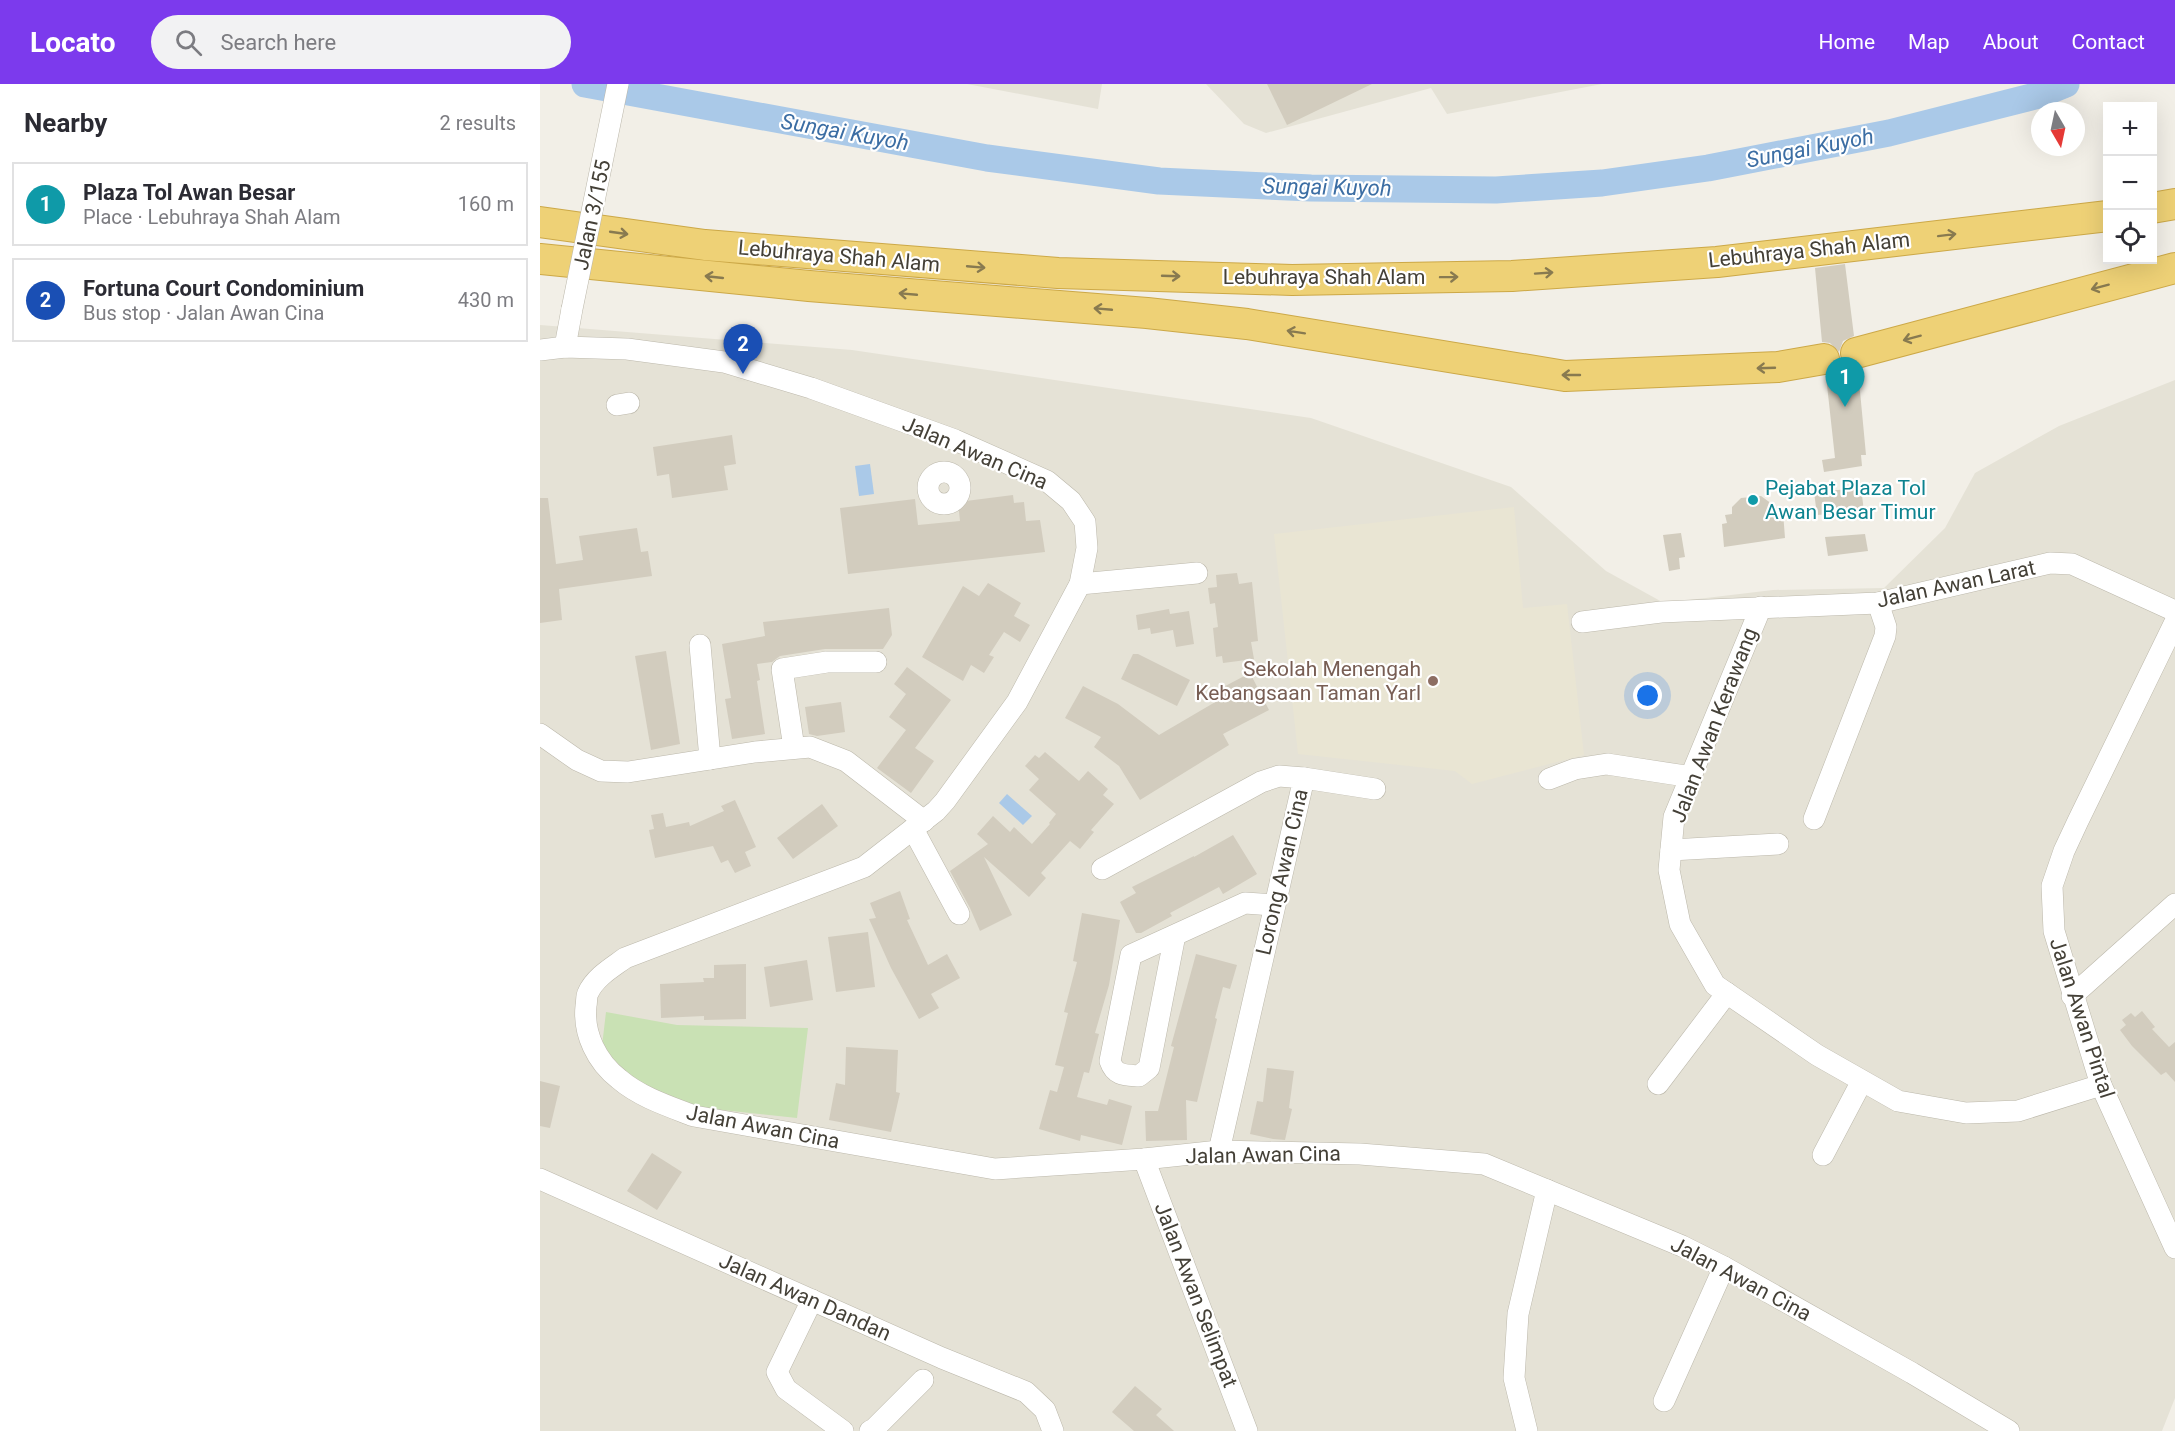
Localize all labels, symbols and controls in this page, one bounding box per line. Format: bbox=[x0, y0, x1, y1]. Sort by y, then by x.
search box bbox=[151, 15, 571, 69]
text: Locato bbox=[30, 26, 115, 59]
icon: search bbox=[172, 26, 205, 59]
text: Search here bbox=[220, 30, 336, 55]
text: Home bbox=[1819, 30, 1875, 54]
text: Map bbox=[1908, 30, 1950, 54]
text: About bbox=[1983, 30, 2039, 54]
text: Contact bbox=[2072, 30, 2145, 54]
north arrow bbox=[2031, 102, 2085, 156]
map controls bbox=[2103, 102, 2157, 264]
button: + bbox=[2103, 102, 2157, 156]
text: Nearby bbox=[24, 108, 107, 138]
water label: Sungai Kuyoh bbox=[779, 108, 911, 156]
text: 2 results bbox=[440, 111, 516, 135]
water label: Sungai Kuyoh bbox=[1744, 123, 1876, 173]
button: − bbox=[2103, 156, 2157, 210]
street label: Jalan 3/155 bbox=[569, 158, 615, 272]
water label: Sungai Kuyoh bbox=[1262, 173, 1392, 201]
text: Plaza Tol Awan Besar bbox=[83, 180, 295, 205]
text: 1 bbox=[40, 192, 51, 216]
text: 160 m bbox=[458, 192, 514, 216]
text: Place · Lebuhraya Shah Alam bbox=[83, 205, 341, 229]
button: locate bbox=[2103, 210, 2157, 264]
street label: Lebuhraya Shah Alam bbox=[1707, 227, 1911, 273]
one-way arrow bbox=[608, 228, 628, 239]
one-way arrow bbox=[1937, 229, 1957, 240]
street label: Lebuhraya Shah Alam bbox=[737, 235, 941, 277]
one-way arrow bbox=[965, 261, 985, 272]
street label: Lebuhraya Shah Alam bbox=[1223, 265, 1425, 289]
one-way arrow bbox=[1534, 268, 1554, 279]
one-way arrow bbox=[1160, 270, 1180, 282]
one-way arrow bbox=[705, 271, 725, 282]
one-way arrow bbox=[1439, 271, 1459, 283]
text: Fortuna Court Condominium bbox=[83, 276, 364, 301]
one-way arrow bbox=[2091, 282, 2110, 294]
text: 2 bbox=[40, 288, 51, 312]
text: 430 m bbox=[458, 288, 514, 312]
one-way arrow bbox=[899, 288, 919, 299]
text: Bus stop · Jalan Awan Cina bbox=[83, 301, 324, 325]
one-way arrow bbox=[1093, 304, 1113, 315]
pin: 2 bbox=[724, 324, 762, 374]
one-way arrow bbox=[1287, 327, 1307, 338]
one-way arrow bbox=[1903, 333, 1922, 344]
pin: 1 bbox=[1826, 358, 1864, 407]
one-way arrow bbox=[1757, 362, 1777, 373]
one-way arrow bbox=[1562, 369, 1582, 381]
street label: Jalan Awan Cina bbox=[899, 412, 1051, 494]
place label: Pejabat Plaza Tol Awan Besar Timur bbox=[1765, 476, 1936, 524]
marker: Pejabat Plaza Tol Awan Besar Timur bbox=[1746, 493, 1760, 507]
street label: Jalan Awan Larat bbox=[1875, 555, 2038, 613]
street label: Jalan Awan Kerawang bbox=[1666, 624, 1762, 826]
place label: Sekolah Menengah Kebangsaan Taman Yarl bbox=[1195, 657, 1421, 705]
marker: Sekolah Menengah Kebangsaan Taman Yarl bbox=[1426, 674, 1440, 688]
your location bbox=[1633, 681, 1662, 710]
street label: Lorong Awan Cina bbox=[1251, 787, 1313, 957]
street label: Jalan Awan Pintal bbox=[2045, 935, 2119, 1101]
street label: Jalan Awan Cina bbox=[684, 1100, 842, 1154]
street label: Jalan Awan Cina bbox=[1185, 1142, 1341, 1168]
street label: Jalan Awan Selimpat bbox=[1150, 1199, 1242, 1391]
street label: Jalan Awan Cina bbox=[1667, 1232, 1815, 1326]
street label: Jalan Awan Dandan bbox=[715, 1248, 895, 1346]

